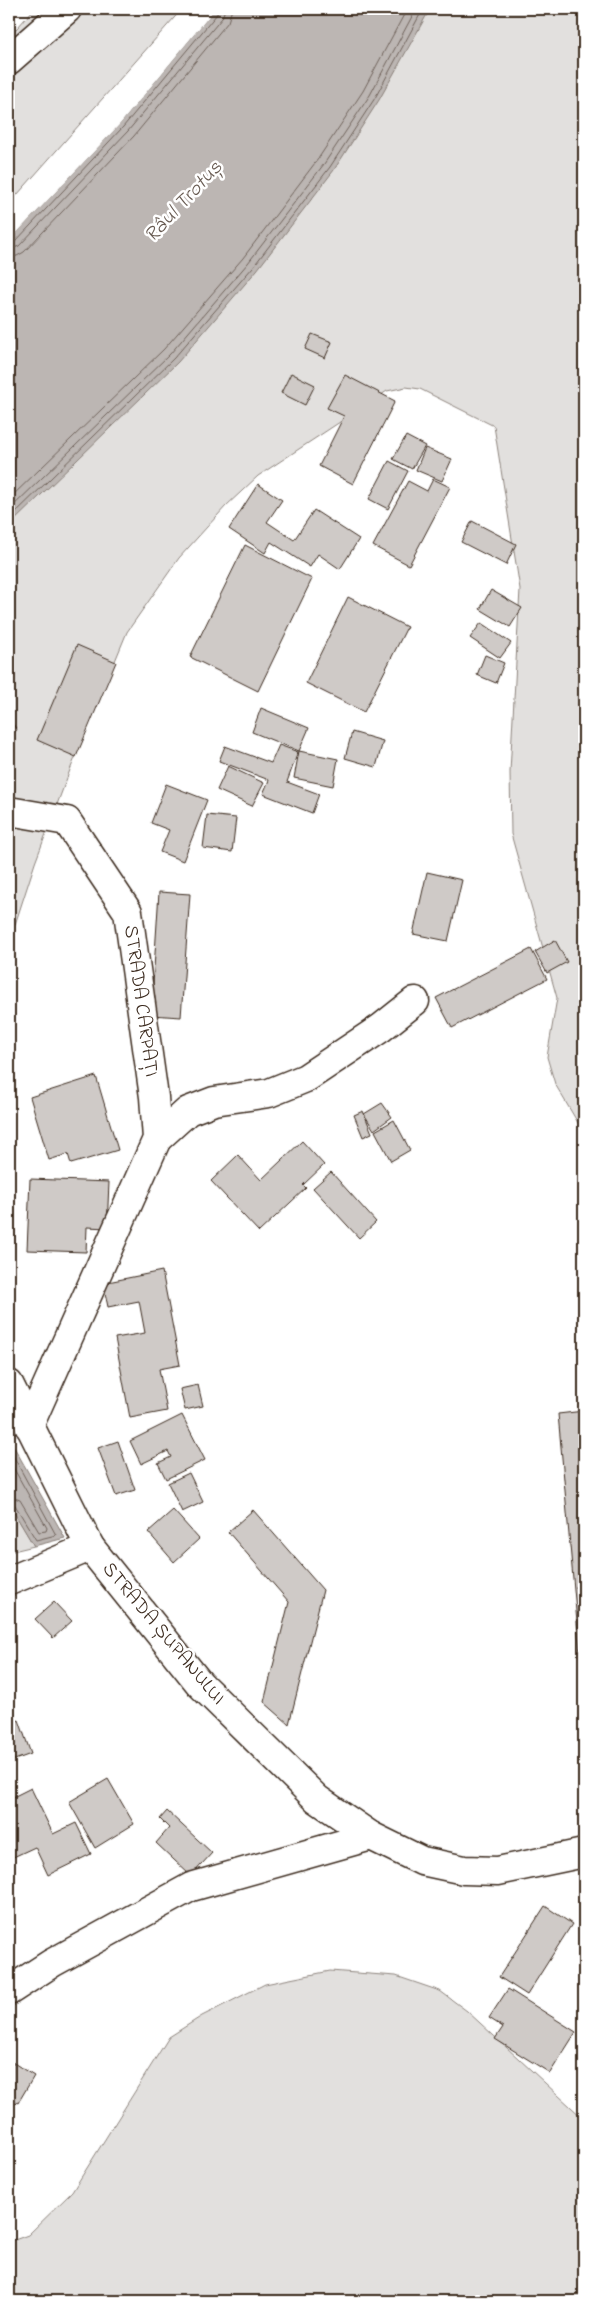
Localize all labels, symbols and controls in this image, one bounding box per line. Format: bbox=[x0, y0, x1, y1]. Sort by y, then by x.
water label: Râul Trotuș bbox=[138, 154, 230, 250]
street label: STRADA CARPAȚI bbox=[115, 923, 165, 1079]
street label: STRADA ȘUPANULUI bbox=[94, 1556, 232, 1712]

